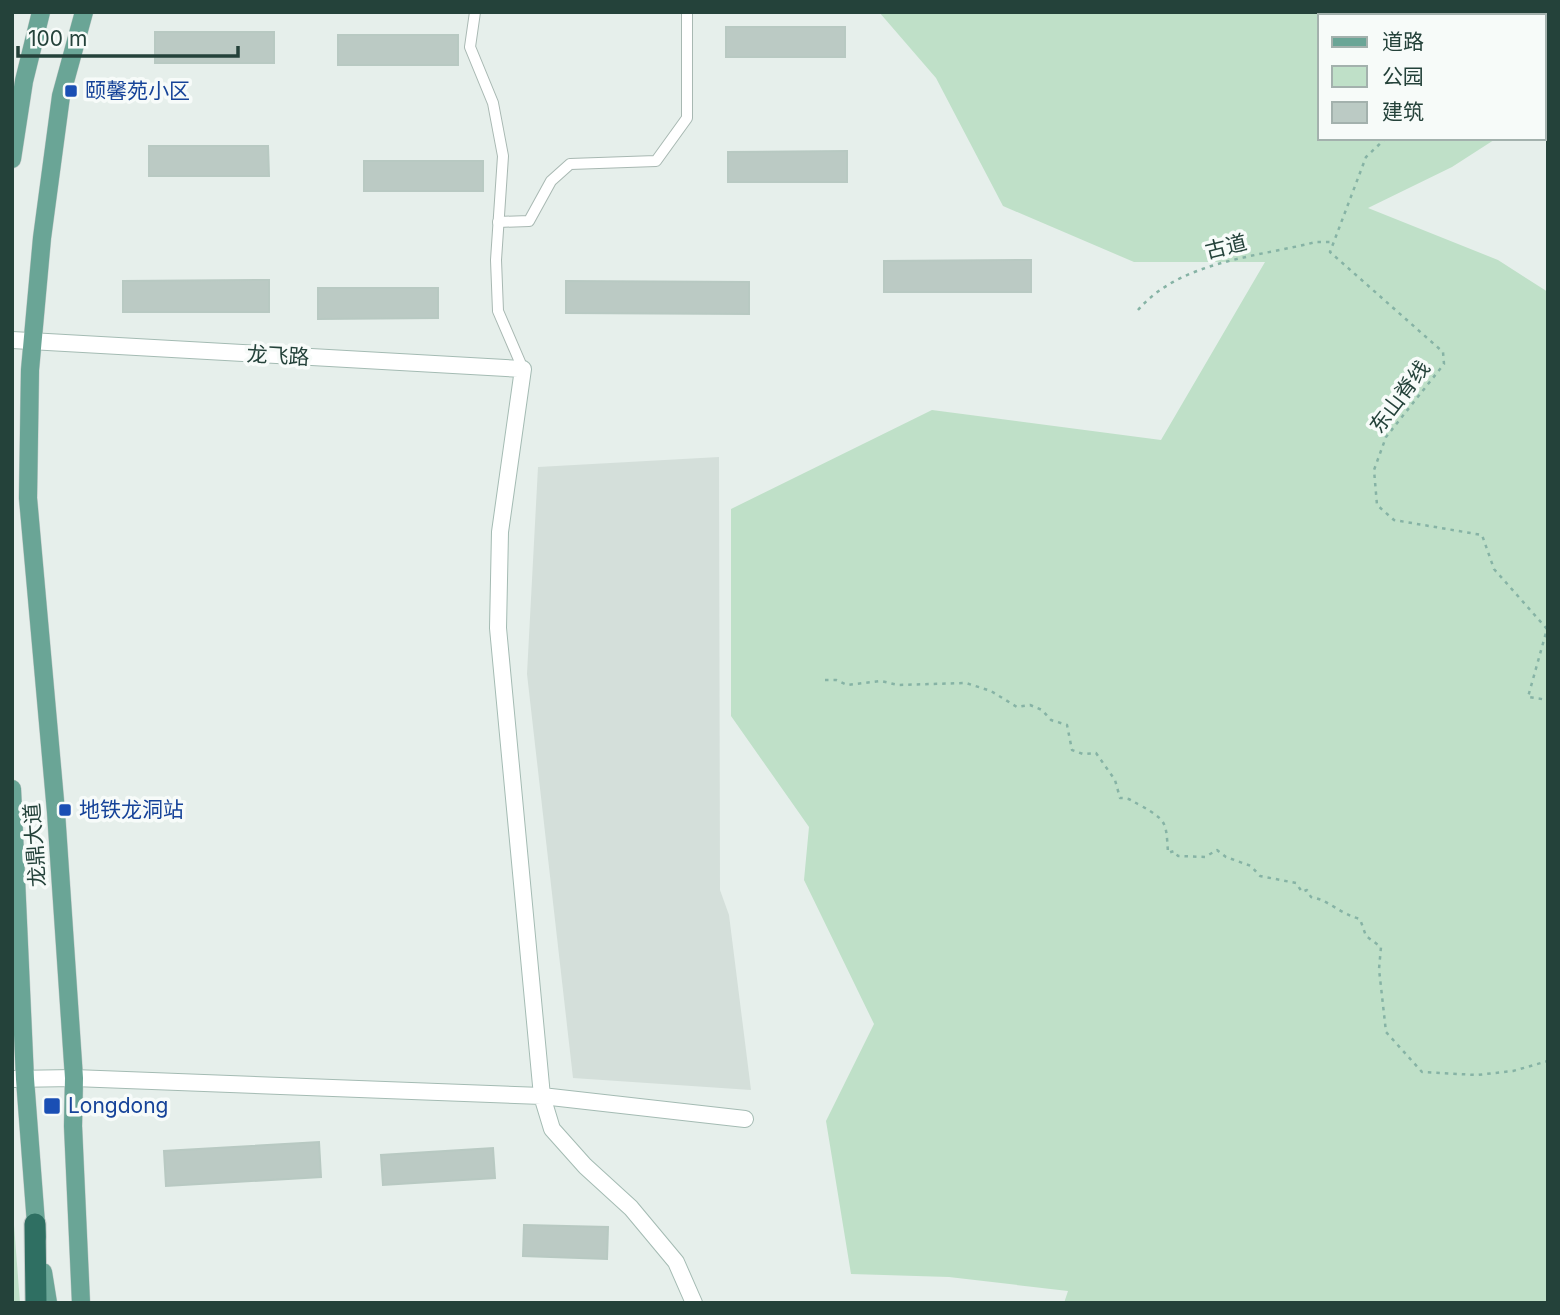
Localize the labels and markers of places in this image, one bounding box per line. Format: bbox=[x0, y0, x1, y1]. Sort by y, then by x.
place label: 颐馨苑小区 bbox=[85, 78, 190, 103]
marker: 颐馨苑小区 bbox=[63, 83, 79, 99]
place label: 地铁龙洞站 bbox=[79, 797, 184, 822]
marker: 地铁龙洞站 bbox=[57, 802, 73, 818]
place label: Longdong bbox=[68, 1093, 169, 1118]
marker: Longdong bbox=[42, 1096, 62, 1116]

